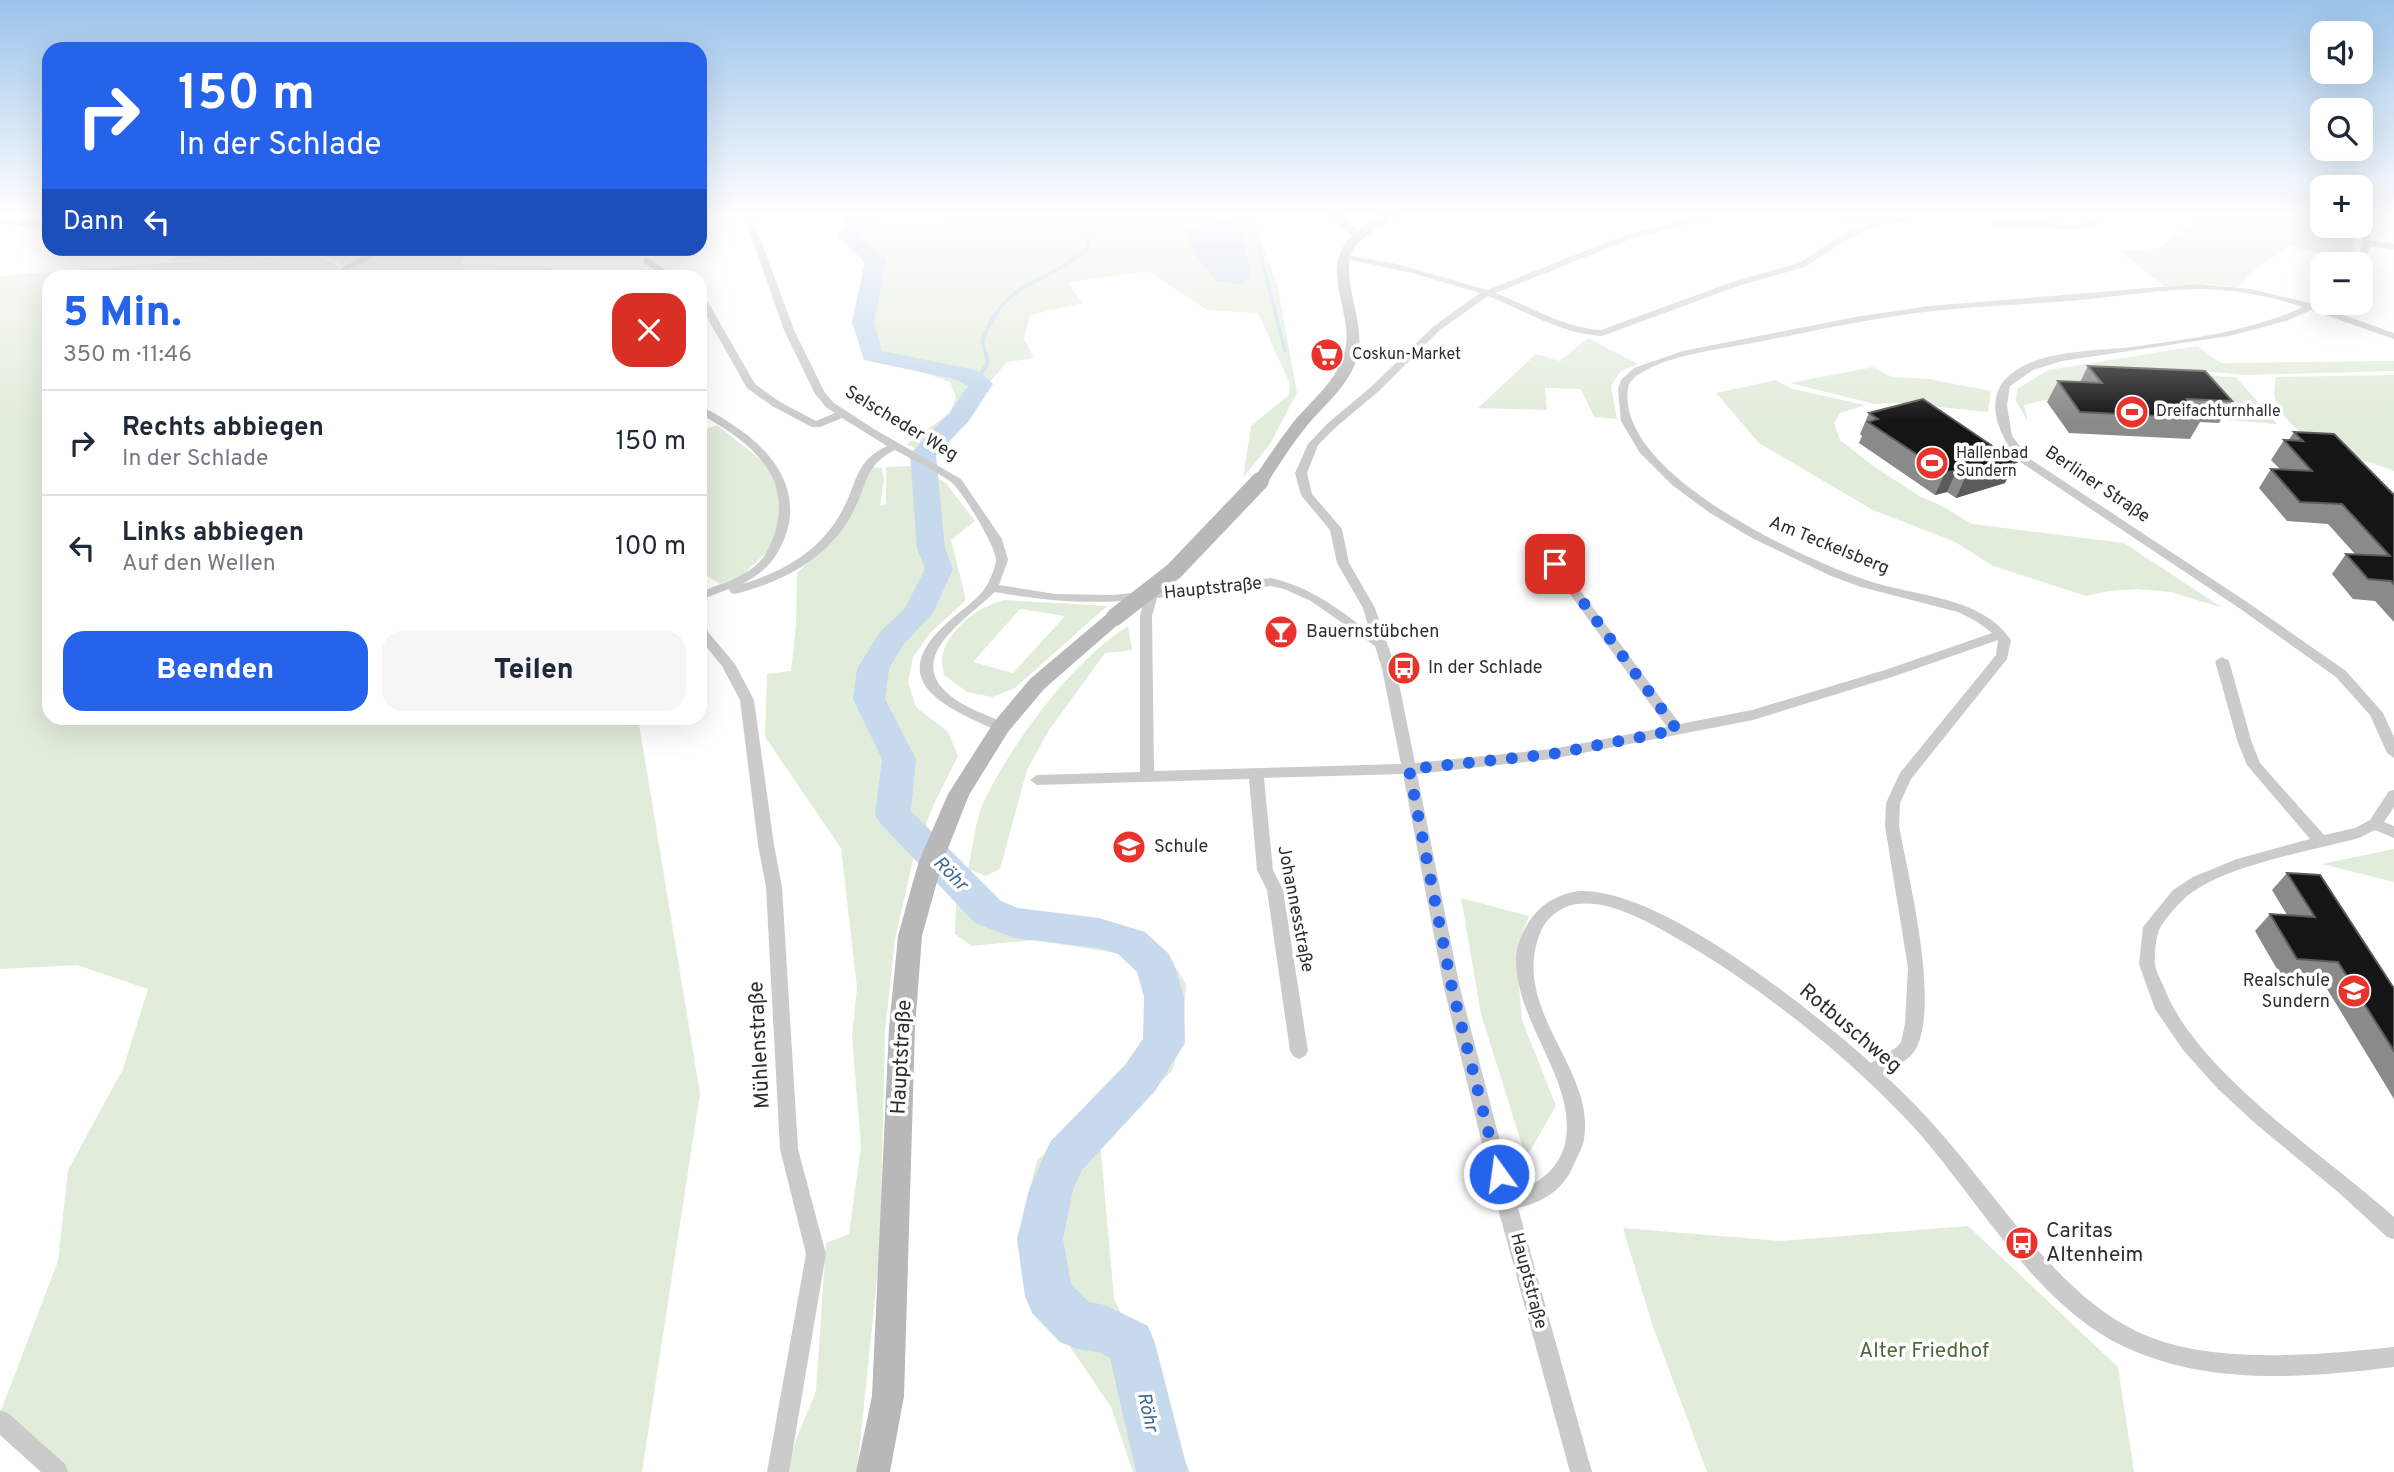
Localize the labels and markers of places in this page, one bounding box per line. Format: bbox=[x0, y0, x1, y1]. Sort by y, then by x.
supermarket icon: Coskun-Market bbox=[1308, 336, 1346, 374]
place label: Coskun-Market bbox=[1352, 345, 1461, 365]
sports icon: Dreifachturnhalle bbox=[2113, 393, 2151, 431]
place label: Dreifachturnhalle bbox=[2156, 402, 2281, 422]
sports icon: Hallenbad Sundern bbox=[1913, 444, 1951, 482]
place label: Hallenbad Sundern bbox=[1956, 444, 2028, 482]
pin bbox=[1525, 534, 1585, 594]
bar icon: Bauernstübchen bbox=[1262, 613, 1300, 651]
place label: Bauernstübchen bbox=[1306, 621, 1439, 644]
bus stop icon: In der Schlade bbox=[1385, 649, 1423, 687]
place label: In der Schlade bbox=[1428, 657, 1543, 680]
school or university icon: Schule bbox=[1110, 828, 1148, 866]
place label: Schule bbox=[1154, 836, 1208, 859]
place label: Realschule Sundern bbox=[2243, 970, 2330, 1014]
school or university icon: Realschule Sundern bbox=[2335, 972, 2373, 1010]
place label: Caritas Altenheim bbox=[2046, 1218, 2143, 1269]
bus stop icon: Caritas Altenheim bbox=[2003, 1224, 2041, 1262]

